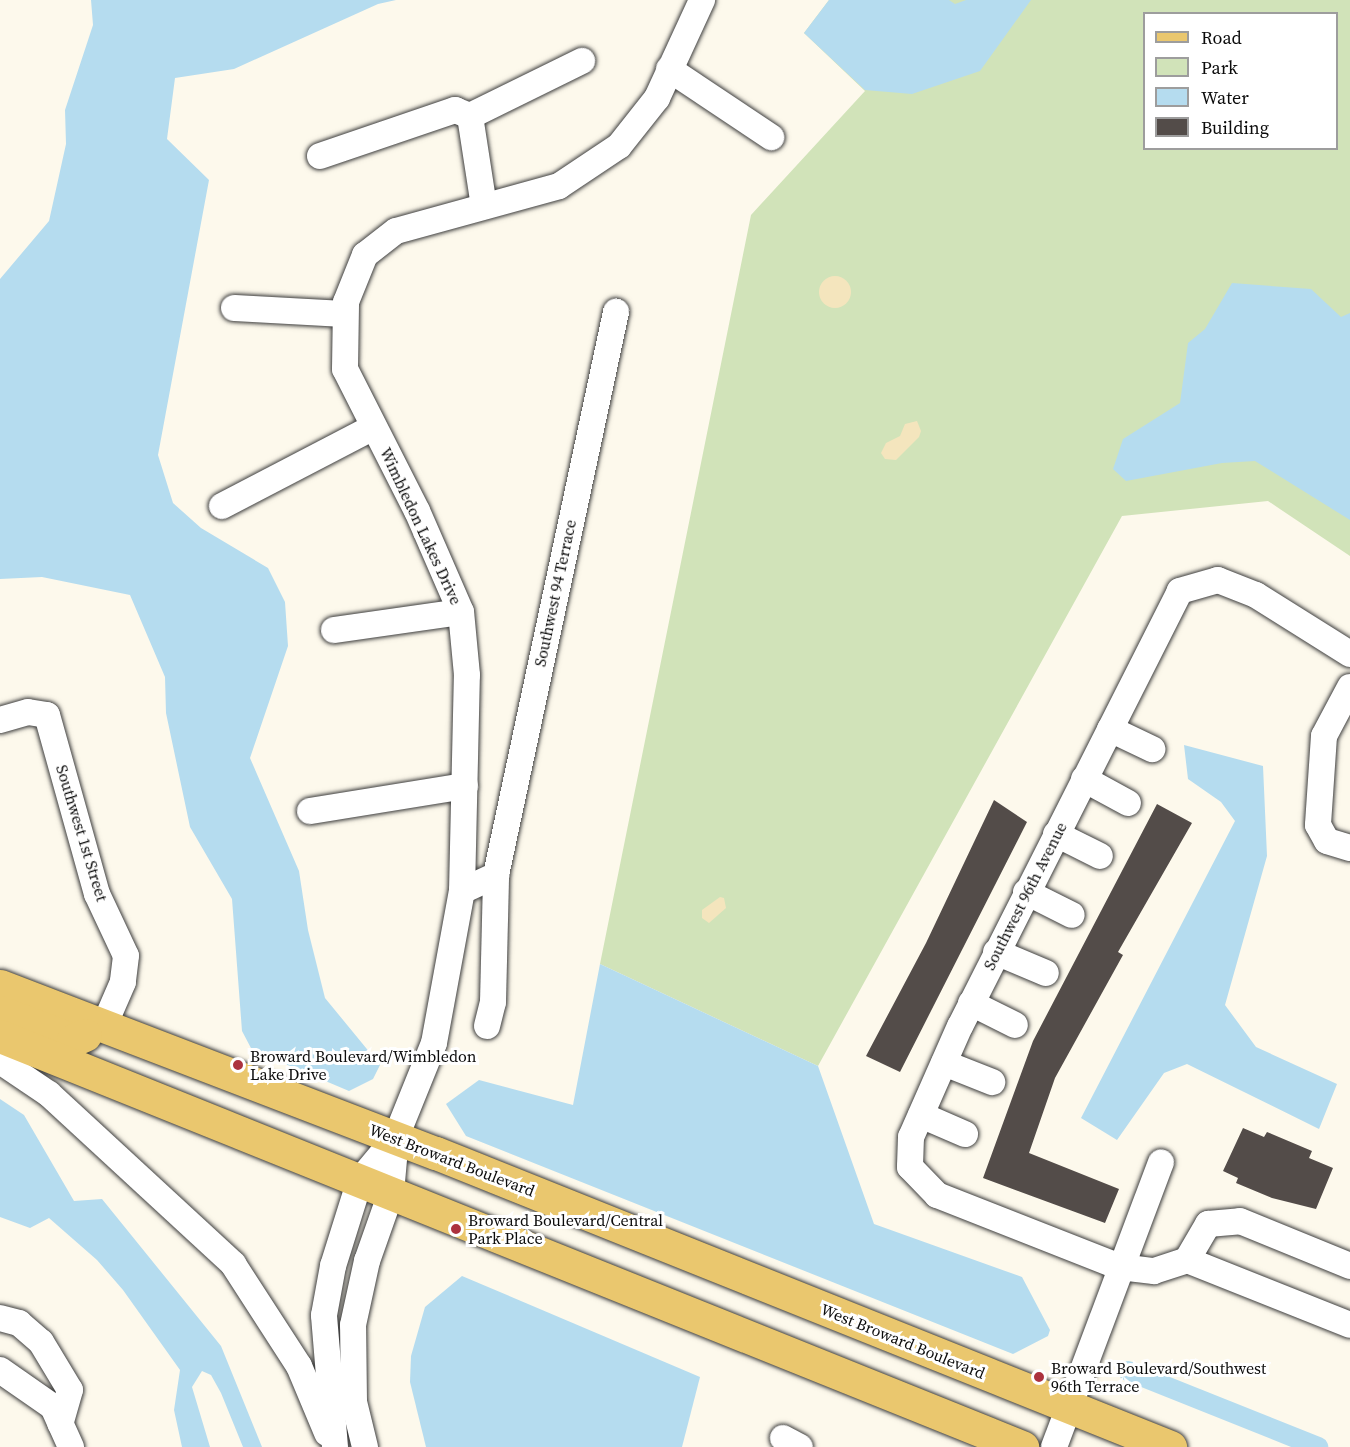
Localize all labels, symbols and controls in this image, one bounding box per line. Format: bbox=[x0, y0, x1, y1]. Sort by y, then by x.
legend bbox=[1143, 12, 1338, 150]
text: Road bbox=[1201, 25, 1242, 50]
text: Park bbox=[1201, 55, 1238, 80]
text: Water bbox=[1201, 85, 1249, 110]
text: Building bbox=[1201, 115, 1269, 140]
street label: Wimbledon Lakes Drive bbox=[376, 444, 466, 608]
street label: Southwest 94 Terrace bbox=[530, 517, 580, 669]
street label: Southwest 1st Street bbox=[52, 762, 112, 904]
street label: Southwest 96th Avenue bbox=[979, 819, 1071, 973]
place label: Broward Boulevard/Wimbledon Lake Drive bbox=[250, 1046, 476, 1084]
marker: Broward Boulevard/Wimbledon Lake Drive bbox=[231, 1058, 245, 1072]
street label: West Broward Boulevard bbox=[367, 1120, 537, 1200]
place label: Broward Boulevard/Central Park Place bbox=[468, 1210, 663, 1248]
marker: Broward Boulevard/Central Park Place bbox=[449, 1222, 463, 1236]
street label: West Broward Boulevard bbox=[818, 1299, 988, 1383]
place label: Broward Boulevard/Southwest 96th Terrace bbox=[1051, 1358, 1266, 1396]
marker: Broward Boulevard/Southwest 96th Terrace bbox=[1032, 1370, 1046, 1384]

